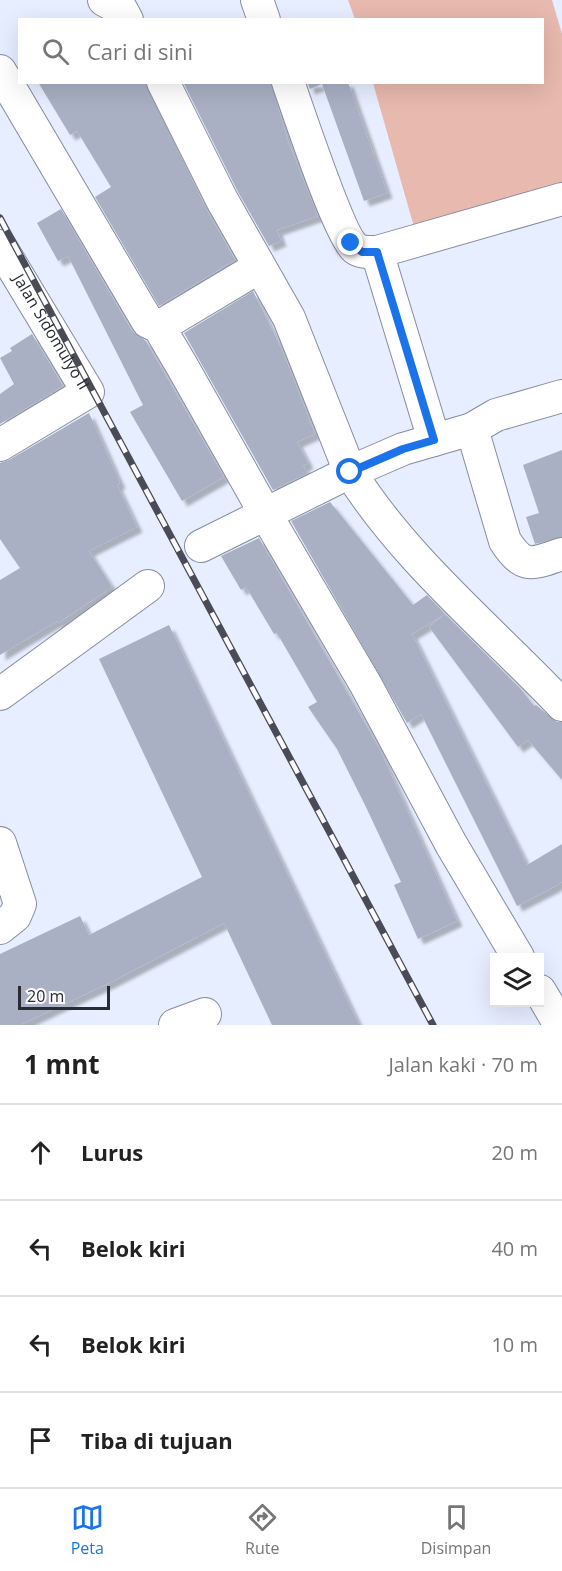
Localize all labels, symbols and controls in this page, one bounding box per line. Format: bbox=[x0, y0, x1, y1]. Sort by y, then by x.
search box bbox=[18, 18, 544, 84]
icon: search bbox=[39, 35, 72, 68]
text: Cari di sini bbox=[87, 36, 193, 66]
route end bbox=[337, 229, 363, 255]
street label: Jalan Sidomulyo II bbox=[7, 268, 95, 394]
route start bbox=[336, 458, 362, 484]
map controls bbox=[490, 953, 544, 1007]
button: layers bbox=[490, 953, 544, 1007]
scale bar bbox=[18, 983, 110, 1010]
text: 20 m bbox=[27, 985, 64, 1007]
text: 1 mnt bbox=[24, 1046, 100, 1082]
text: Jalan kaki · 70 m bbox=[388, 1051, 538, 1078]
icon: ahead bbox=[24, 1136, 57, 1169]
text: Lurus bbox=[81, 1137, 143, 1167]
text: 20 m bbox=[491, 1139, 538, 1166]
icon: left bbox=[24, 1232, 57, 1265]
text: Belok kiri bbox=[81, 1233, 186, 1263]
text: 40 m bbox=[491, 1235, 538, 1262]
icon: left bbox=[24, 1328, 57, 1361]
text: Belok kiri bbox=[81, 1329, 186, 1359]
text: 10 m bbox=[491, 1331, 538, 1358]
icon: arrive bbox=[24, 1424, 57, 1457]
text: Tiba di tujuan bbox=[81, 1425, 233, 1455]
tab: Peta bbox=[71, 1501, 104, 1559]
tab: Rute bbox=[245, 1501, 279, 1559]
tab: Disimpan bbox=[421, 1501, 491, 1559]

